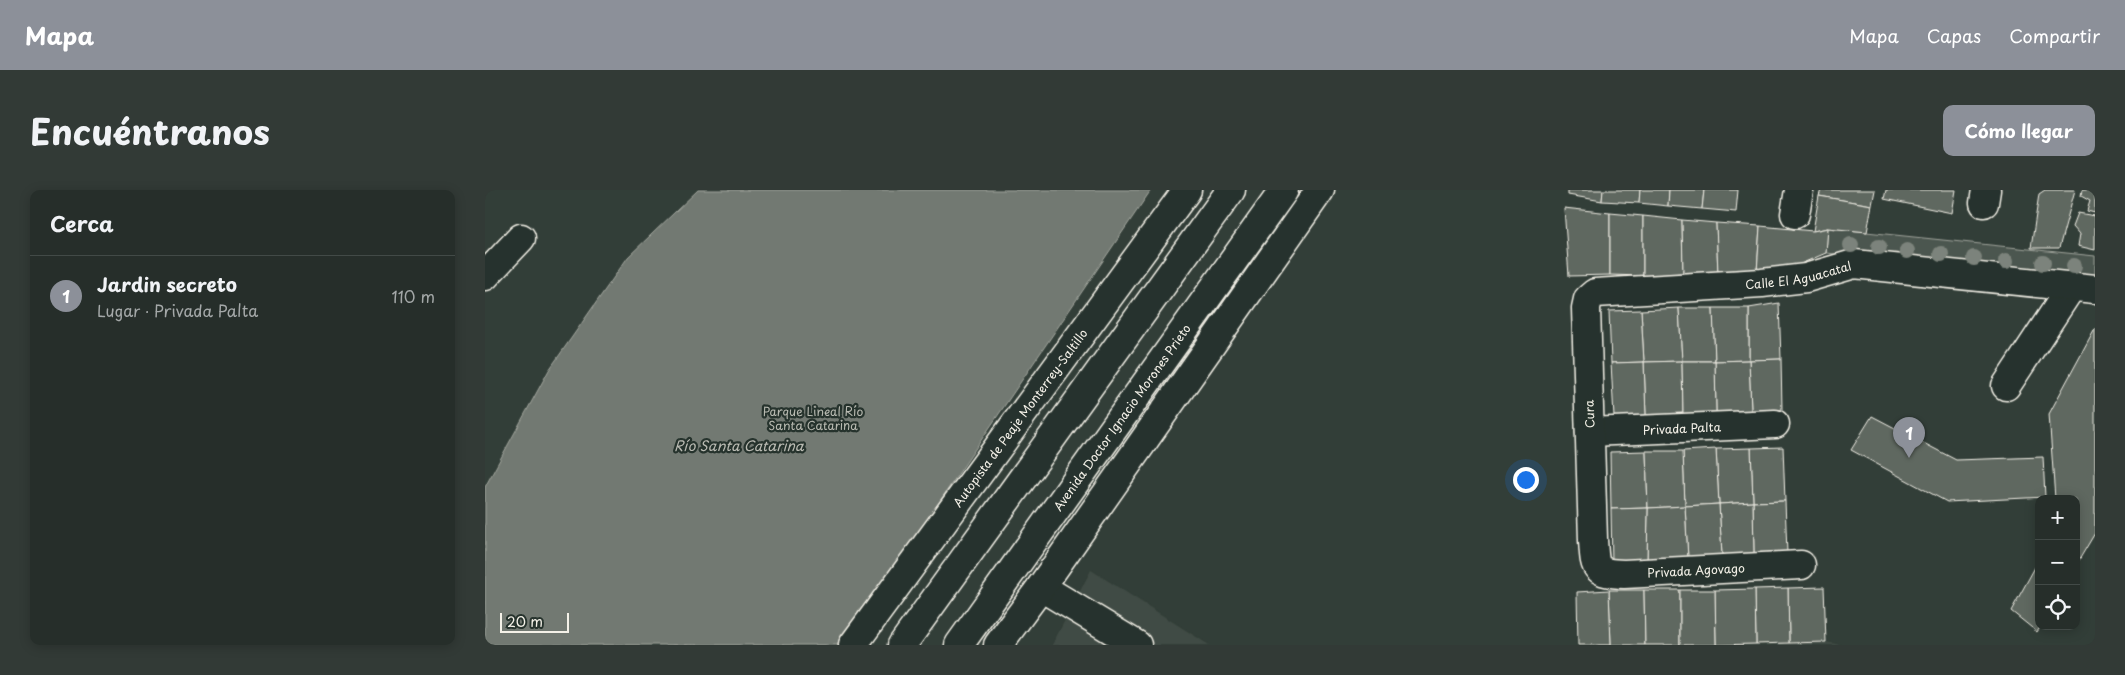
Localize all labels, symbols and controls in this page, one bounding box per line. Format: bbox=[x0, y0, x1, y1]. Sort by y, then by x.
text: Mapa bbox=[25, 17, 94, 53]
text: Mapa bbox=[1849, 22, 1899, 49]
text: Capas bbox=[1927, 22, 1981, 49]
text: Compartir bbox=[2009, 22, 2100, 49]
text: Encuéntranos bbox=[30, 104, 270, 157]
button: Cómo llegar bbox=[1943, 105, 2095, 156]
text: Cerca bbox=[50, 207, 114, 239]
street label: Calle El Aguacatal bbox=[1745, 256, 1853, 293]
text: Jardin secreto bbox=[97, 270, 237, 298]
text: 1 bbox=[62, 284, 70, 308]
text: 110 m bbox=[392, 284, 435, 308]
text: Lugar · Privada Palta bbox=[97, 298, 258, 322]
street label: Avenida Doctor Ignacio Morones Prieto bbox=[1049, 320, 1195, 514]
street label: Autopista de Peaje Monterrey-Saltillo bbox=[948, 325, 1092, 511]
street label: Cura bbox=[1579, 399, 1598, 429]
park label: Parque Lineal Río Santa Catarina bbox=[763, 402, 863, 434]
street label: Privada Palta bbox=[1642, 417, 1722, 439]
pin: 1 bbox=[1893, 417, 1925, 458]
water label: Río Santa Catarina bbox=[674, 435, 805, 456]
your location bbox=[1513, 467, 1539, 493]
map controls bbox=[2035, 495, 2080, 630]
button: + bbox=[2035, 495, 2080, 540]
button: − bbox=[2035, 540, 2080, 585]
street label: Privada Agovago bbox=[1647, 558, 1745, 582]
button: locate bbox=[2035, 585, 2080, 630]
scale bar bbox=[500, 610, 569, 633]
text: 20 m bbox=[507, 611, 543, 632]

